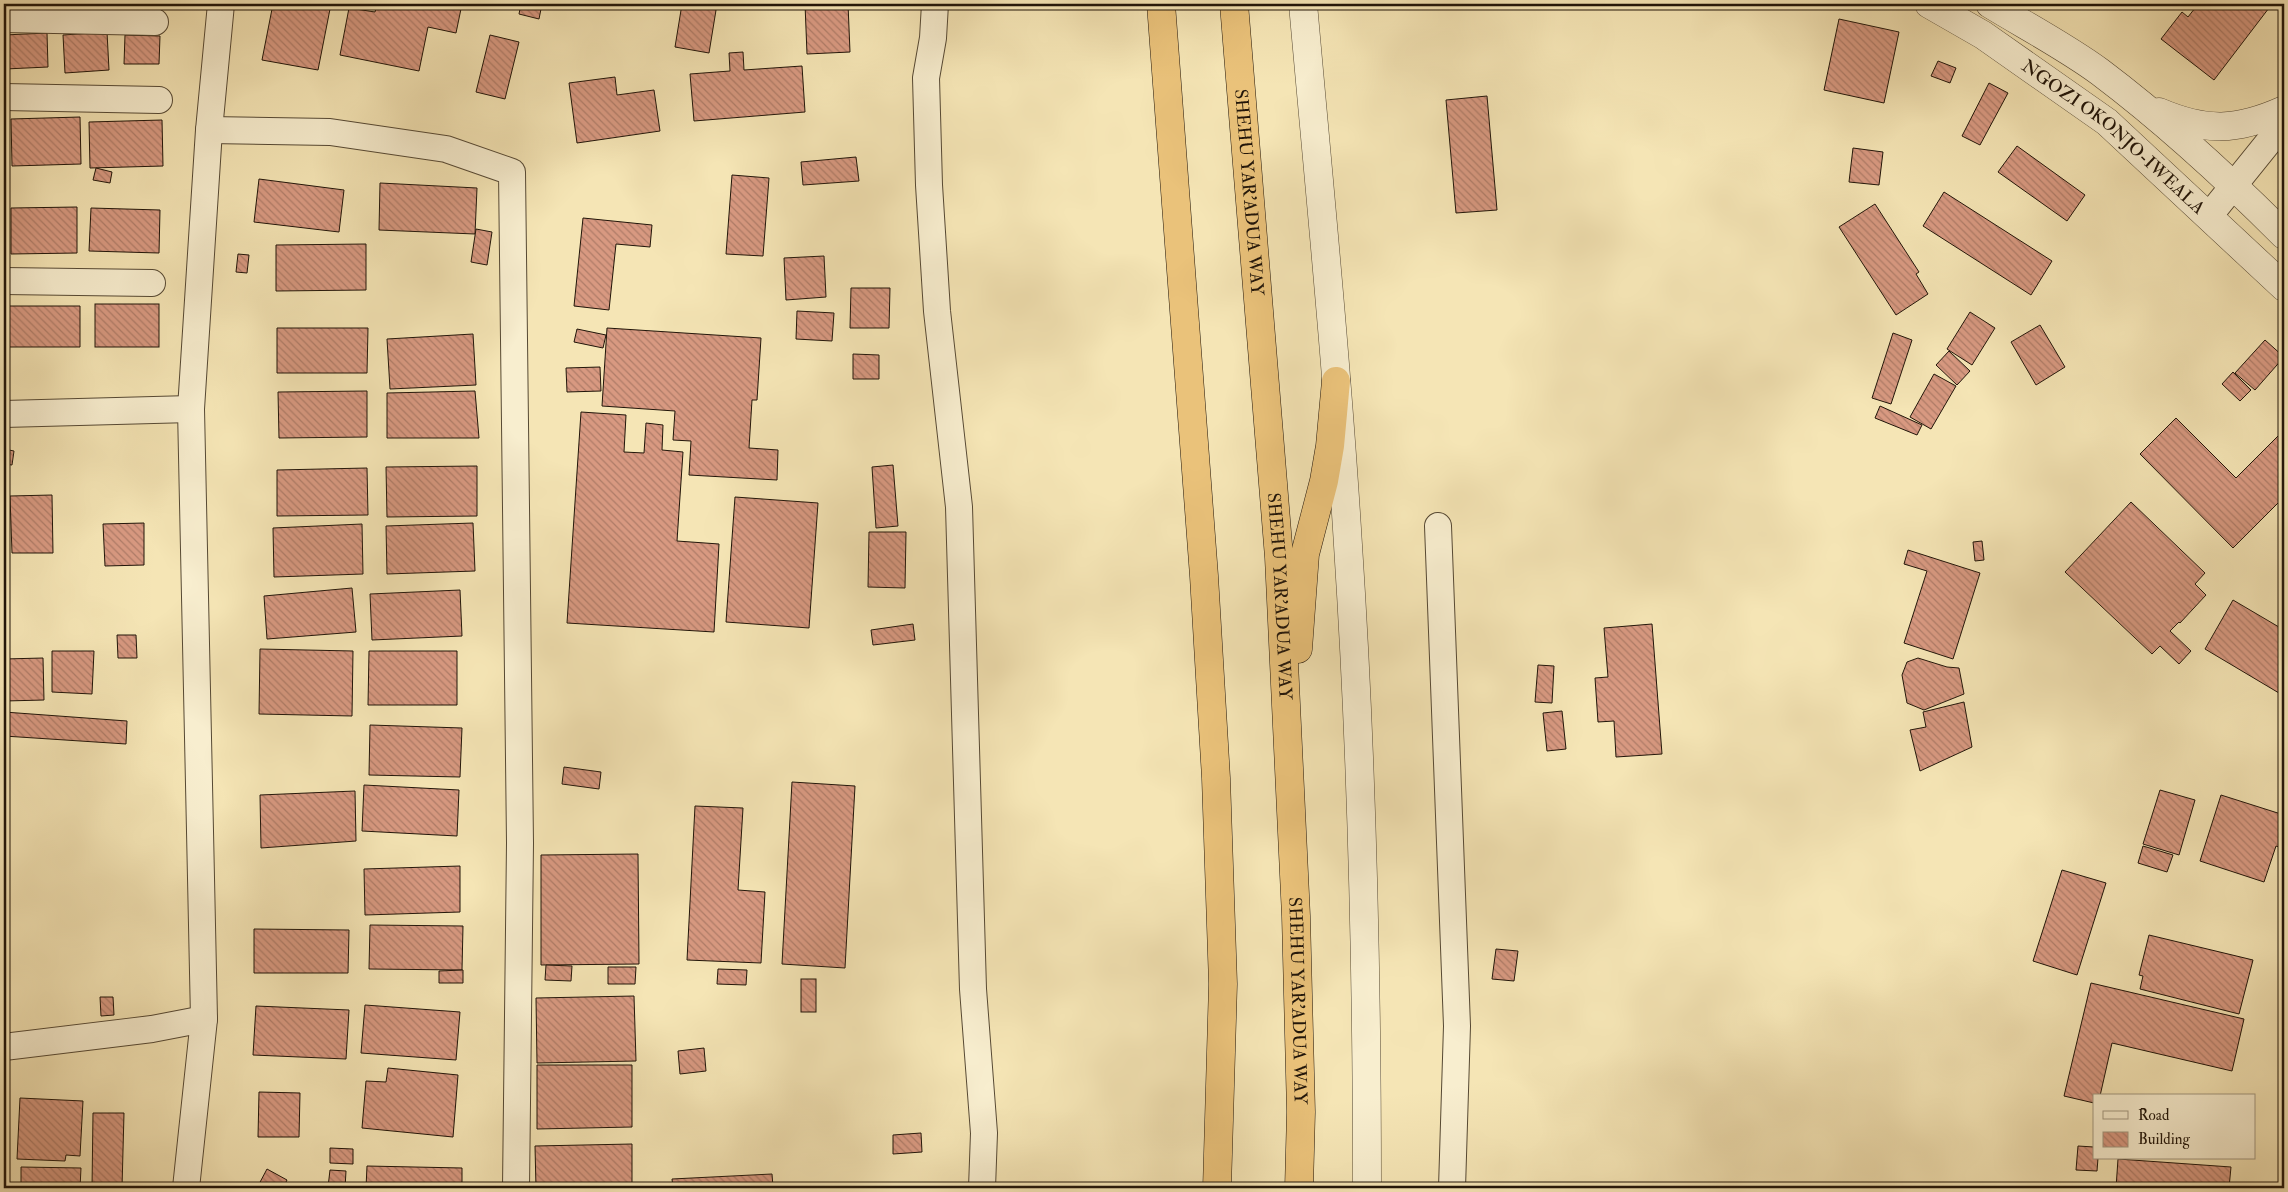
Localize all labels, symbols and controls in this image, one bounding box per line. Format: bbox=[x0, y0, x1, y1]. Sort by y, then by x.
street label: NGOZI OKONJO-IWEALA bbox=[2017, 54, 2210, 219]
street label: SHEHU YAR'ADUA WAY bbox=[1229, 88, 1269, 297]
street label: SHEHU YAR'ADUA WAY bbox=[1262, 492, 1297, 701]
street label: SHEHU YAR'ADUA WAY bbox=[1284, 897, 1312, 1105]
legend bbox=[2093, 1094, 2256, 1160]
text: Road bbox=[2138, 1106, 2170, 1125]
text: Building bbox=[2138, 1130, 2190, 1149]

